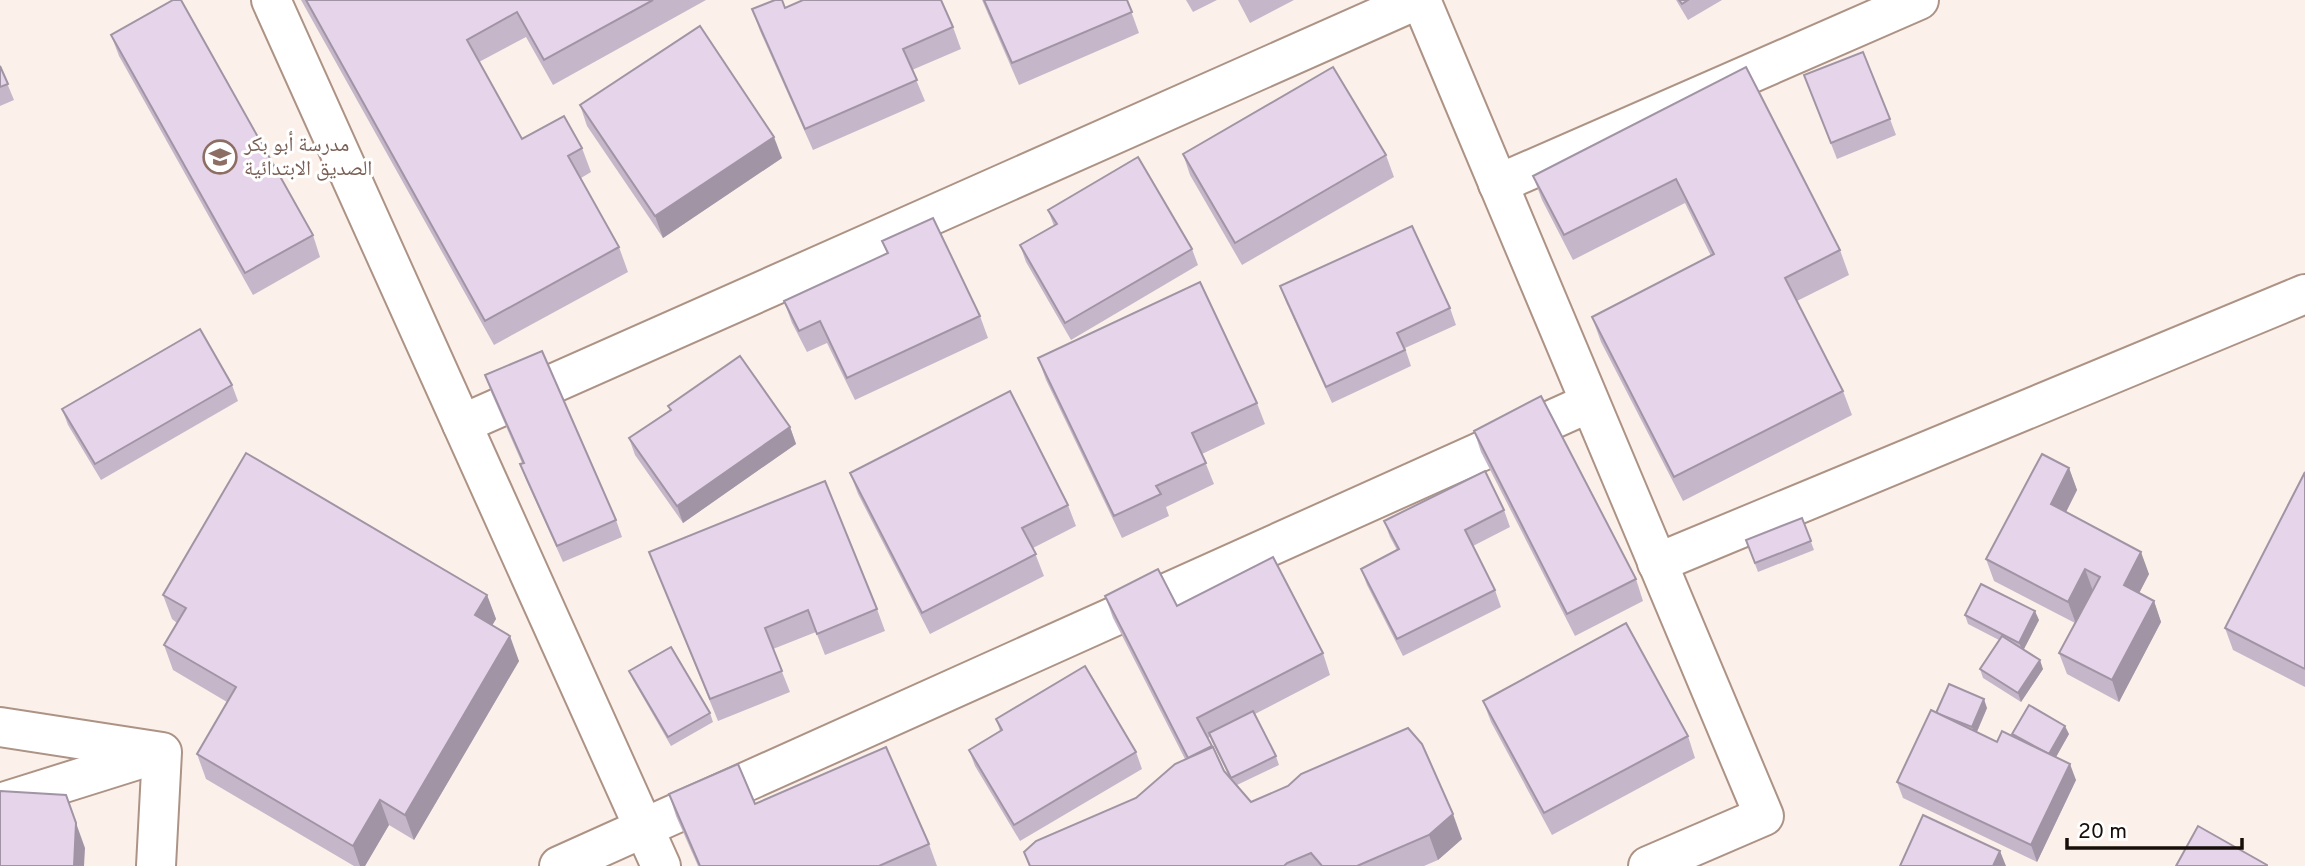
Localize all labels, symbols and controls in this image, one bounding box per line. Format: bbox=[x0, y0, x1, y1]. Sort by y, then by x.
place label: مدرسة أبو بكر الصديق الابتدائية bbox=[243, 131, 372, 183]
school or university icon: مدرسة أبو بكر الصديق الابتدائية bbox=[201, 138, 239, 176]
scale bar bbox=[2067, 806, 2242, 850]
text: 20 m bbox=[2078, 819, 2127, 846]

